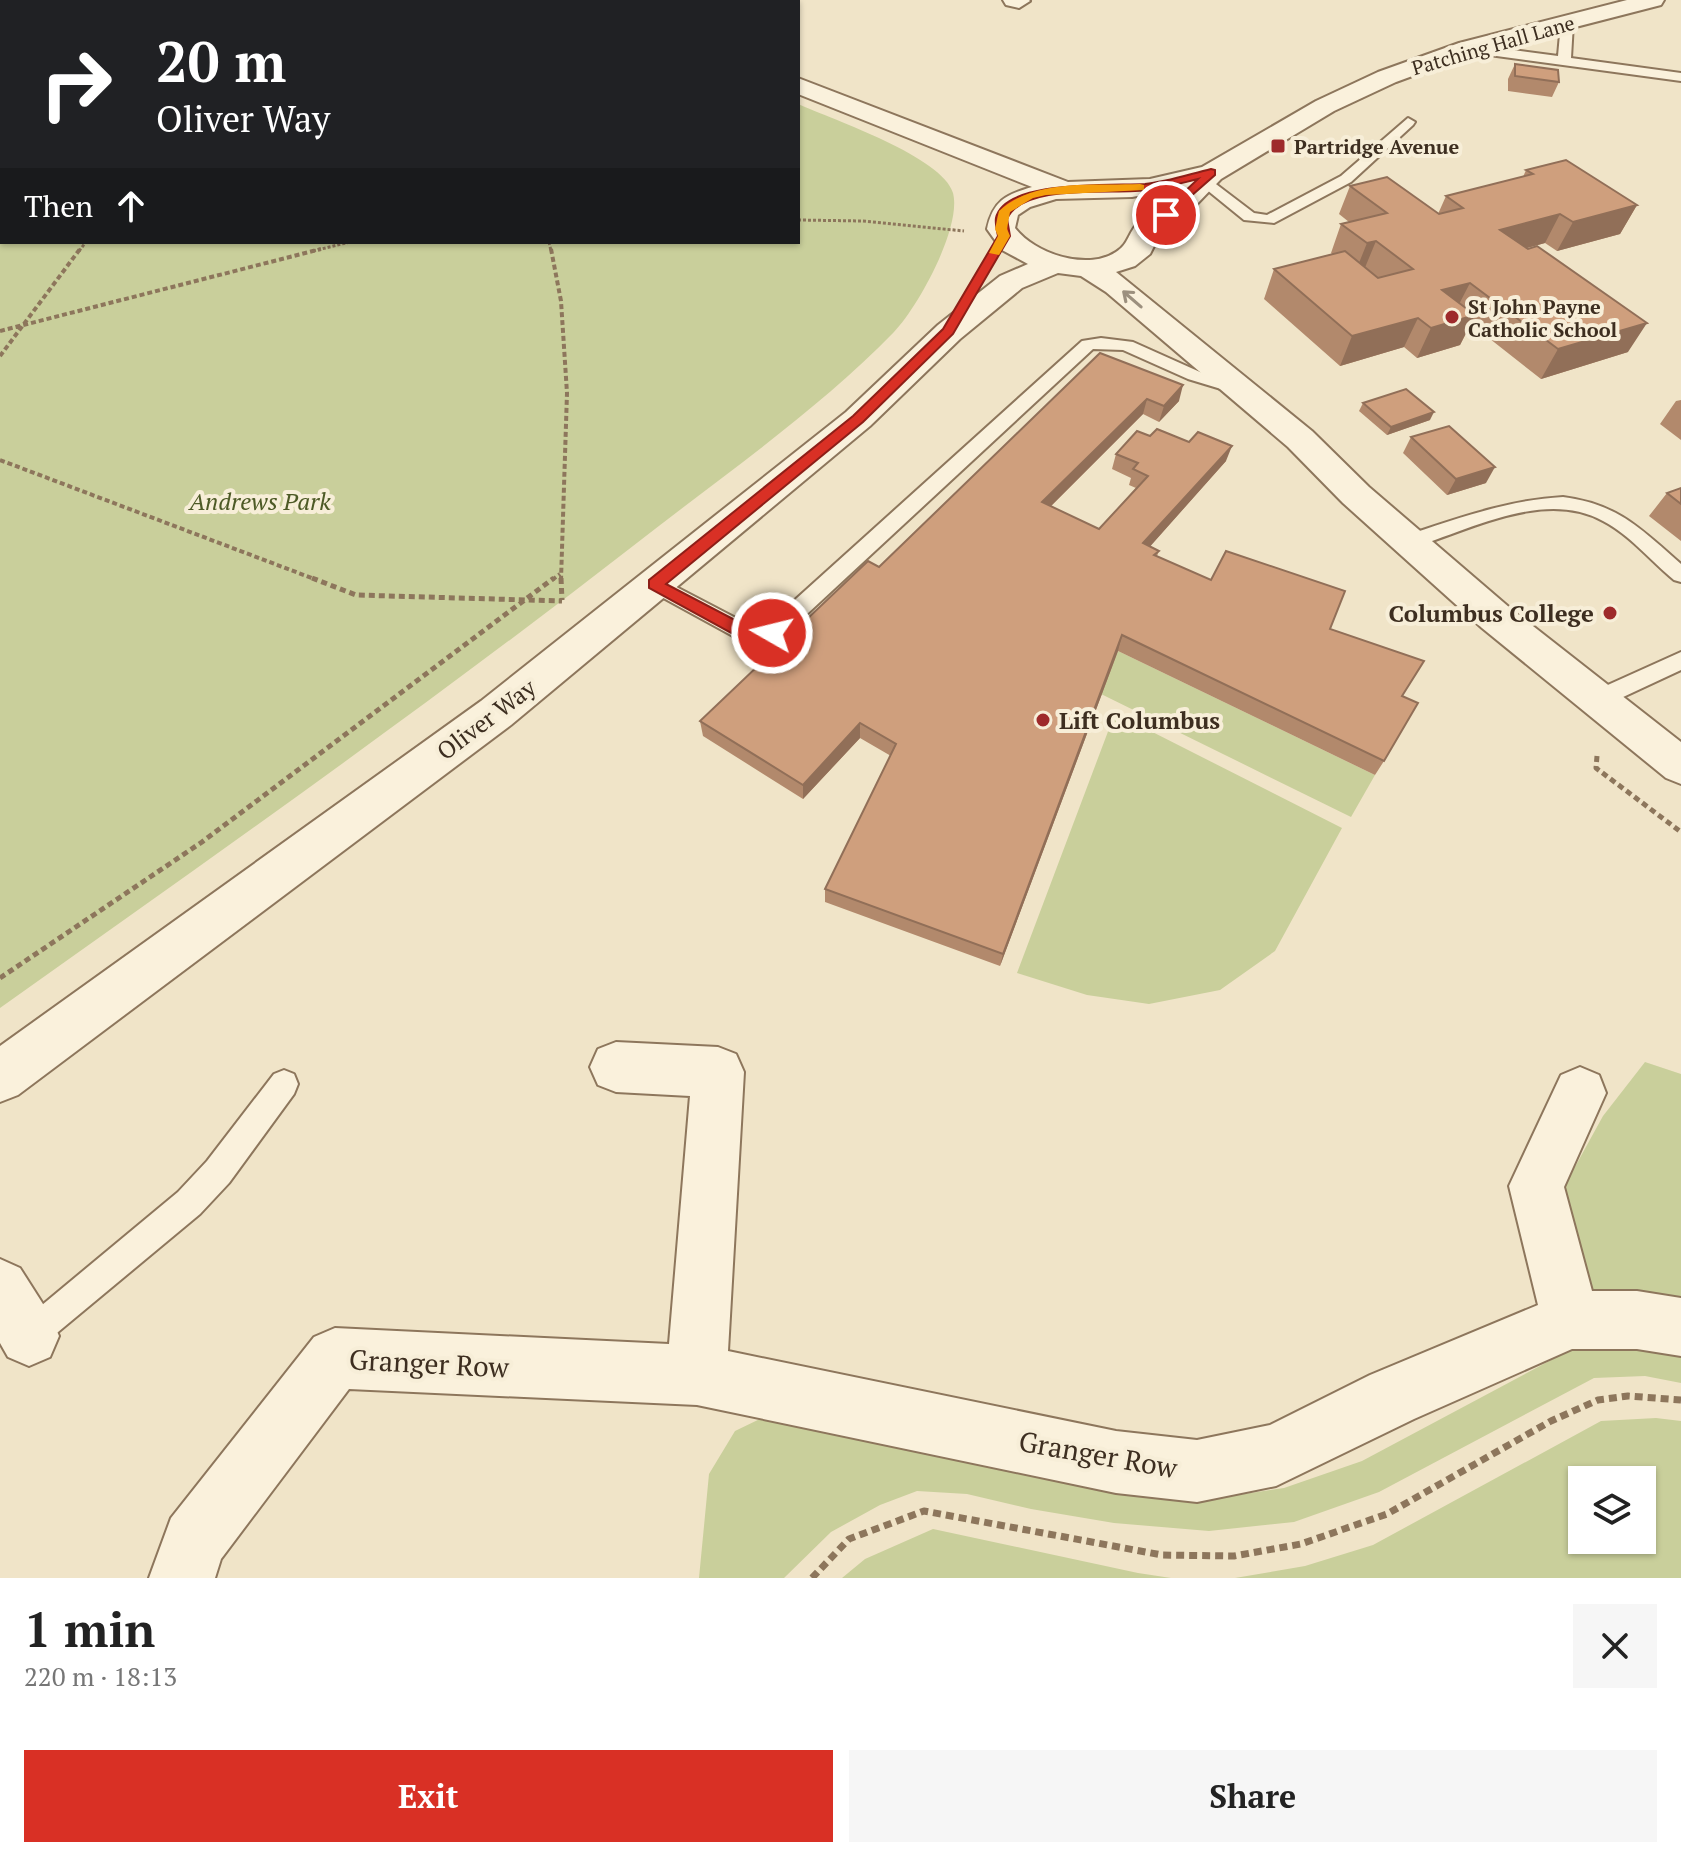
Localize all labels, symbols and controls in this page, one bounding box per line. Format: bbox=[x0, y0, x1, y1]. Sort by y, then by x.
street label: Patching Hall Lane bbox=[1408, 9, 1578, 81]
text: 20 m bbox=[156, 24, 286, 98]
icon: right bbox=[24, 32, 128, 136]
text: Oliver Way bbox=[156, 95, 330, 142]
place label: Partridge Avenue bbox=[1294, 133, 1459, 160]
marker: Partridge Avenue bbox=[1269, 137, 1287, 155]
pin bbox=[1132, 181, 1200, 249]
icon: ahead bbox=[109, 184, 153, 228]
text: Then bbox=[24, 186, 93, 226]
icon: arrive bbox=[1144, 193, 1188, 237]
one-way arrow bbox=[1123, 290, 1143, 308]
place label: St John Payne Catholic School bbox=[1468, 293, 1618, 343]
marker: St John Payne Catholic School bbox=[1443, 308, 1461, 326]
park label: Andrews Park bbox=[187, 485, 331, 517]
position arrow bbox=[730, 591, 814, 675]
place label: Columbus College bbox=[1389, 597, 1594, 629]
marker: Columbus College bbox=[1601, 604, 1619, 622]
street label: Oliver Way bbox=[430, 671, 543, 767]
place label: Lift Columbus bbox=[1059, 704, 1220, 736]
marker: Lift Columbus bbox=[1034, 711, 1052, 729]
street label: Granger Row bbox=[348, 1340, 510, 1386]
street label: Granger Row bbox=[1016, 1422, 1181, 1486]
map controls bbox=[1568, 1466, 1656, 1554]
button: layers bbox=[1568, 1466, 1656, 1554]
text: 1 min bbox=[24, 1597, 155, 1661]
button: close bbox=[1573, 1604, 1657, 1688]
text: 220 m · 18:13 bbox=[24, 1659, 177, 1693]
button: Exit bbox=[24, 1750, 833, 1842]
button: Share bbox=[849, 1750, 1657, 1842]

